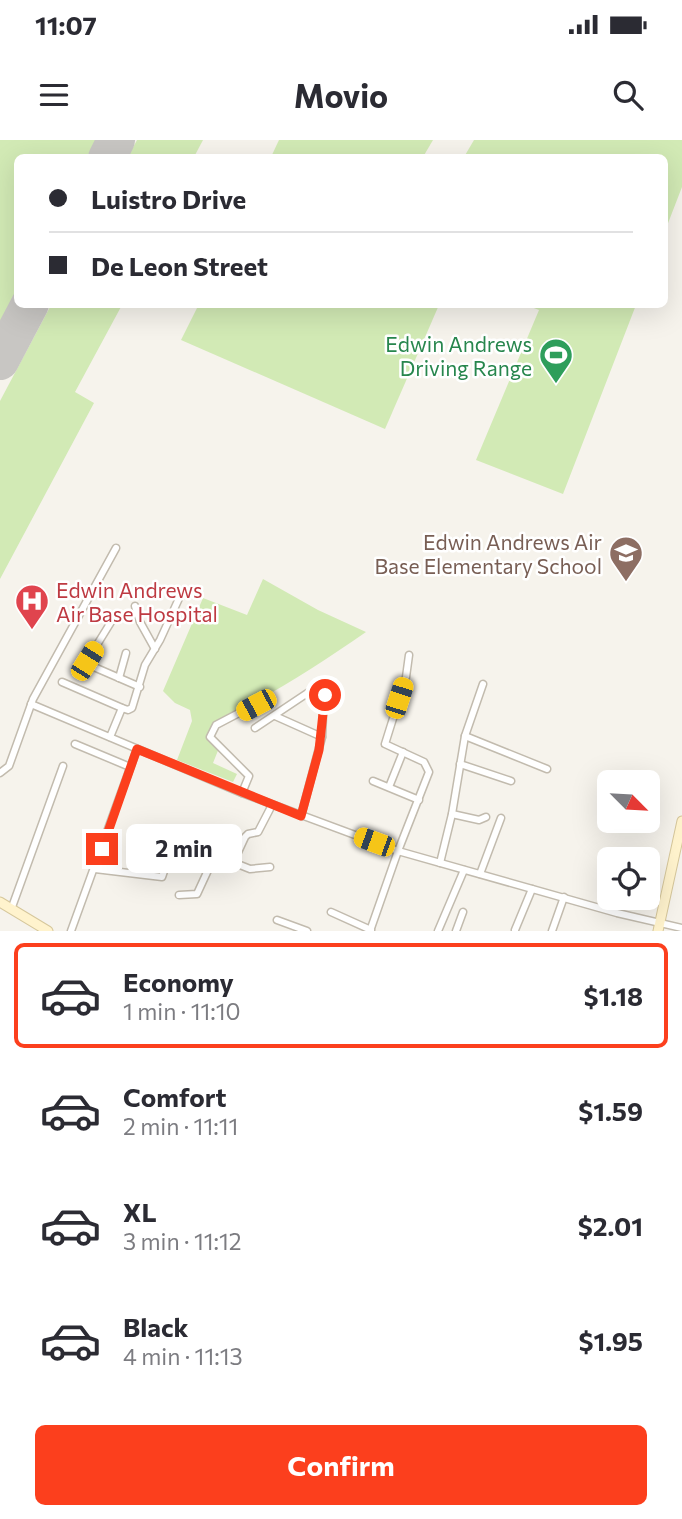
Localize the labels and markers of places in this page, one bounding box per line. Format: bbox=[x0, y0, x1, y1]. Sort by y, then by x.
place label: Edwin Andrews Driving Range bbox=[385, 331, 532, 380]
sports icon: Edwin Andrews Driving Range bbox=[537, 336, 575, 385]
place label: Edwin Andrews Air Base Elementary School bbox=[374, 529, 602, 578]
school or university icon: Edwin Andrews Air Base Elementary School bbox=[607, 534, 645, 583]
place label: Edwin Andrews Air Base Hospital bbox=[56, 577, 218, 626]
hospital icon: Edwin Andrews Air Base Hospital bbox=[13, 582, 51, 631]

